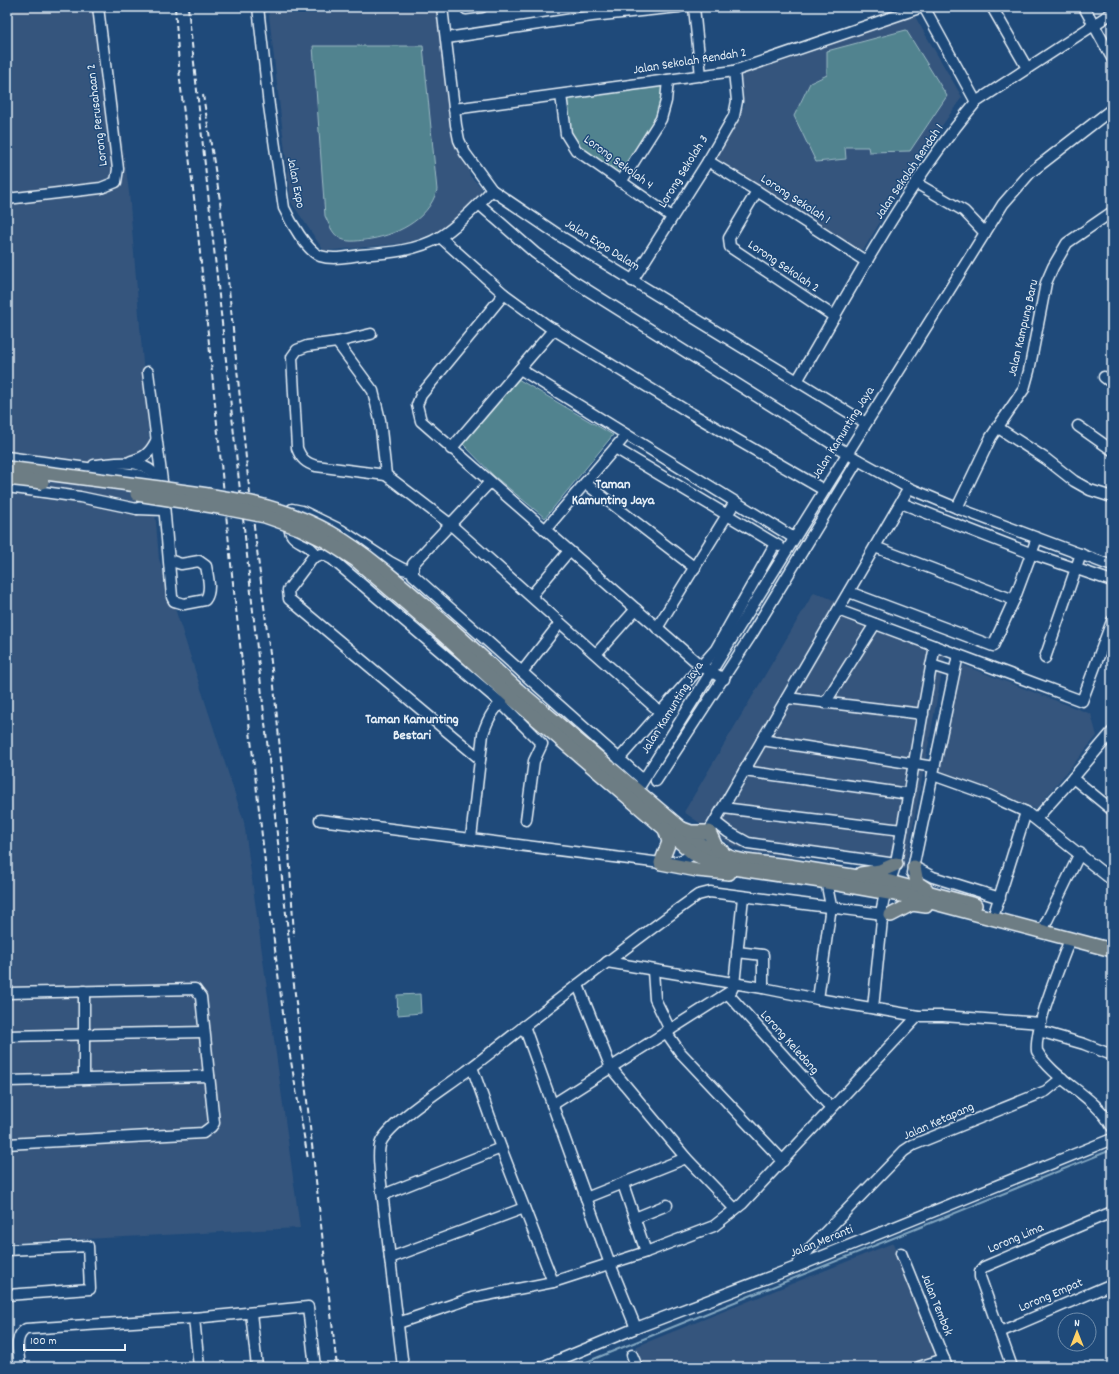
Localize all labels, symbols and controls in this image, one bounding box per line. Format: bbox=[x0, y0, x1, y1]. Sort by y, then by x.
street label: Jalan Sekolah Rendah 2 bbox=[632, 44, 748, 80]
street label: Lorong Perusahaan 2 bbox=[82, 63, 114, 167]
street label: Jalan Sekolah Rendah 1 bbox=[871, 120, 949, 224]
street label: Lorong Sekolah 4 bbox=[579, 131, 657, 195]
street label: Lorong Sekolah 3 bbox=[654, 132, 714, 212]
street label: Jalan Expo bbox=[281, 156, 309, 210]
street label: Lorong Sekolah 1 bbox=[756, 170, 834, 230]
street label: Jalan Expo Dalam bbox=[561, 215, 643, 277]
street label: Lorong Sekolah 2 bbox=[743, 236, 823, 298]
street label: Jalan Kampung Baru bbox=[1004, 278, 1044, 378]
street label: Jalan Kamunting Jaya bbox=[808, 382, 881, 483]
district label: Taman Kamunting Jaya bbox=[572, 475, 656, 511]
street label: Jalan Kamunting Jaya bbox=[637, 657, 710, 758]
district label: Taman Kamunting Bestari bbox=[365, 710, 459, 746]
street label: Lorong Keledang bbox=[755, 1007, 823, 1080]
street label: Jalan Ketapang bbox=[901, 1098, 978, 1146]
street label: Lorong Lima bbox=[985, 1218, 1048, 1259]
street label: Jalan Meranti bbox=[788, 1221, 857, 1263]
street label: Jalan Tembok bbox=[915, 1271, 957, 1339]
street label: Lorong Empat bbox=[1016, 1274, 1086, 1318]
north arrow bbox=[1057, 1312, 1097, 1352]
text: N bbox=[1074, 1316, 1080, 1332]
scale bar bbox=[24, 1326, 125, 1352]
text: 100 m bbox=[30, 1333, 57, 1350]

